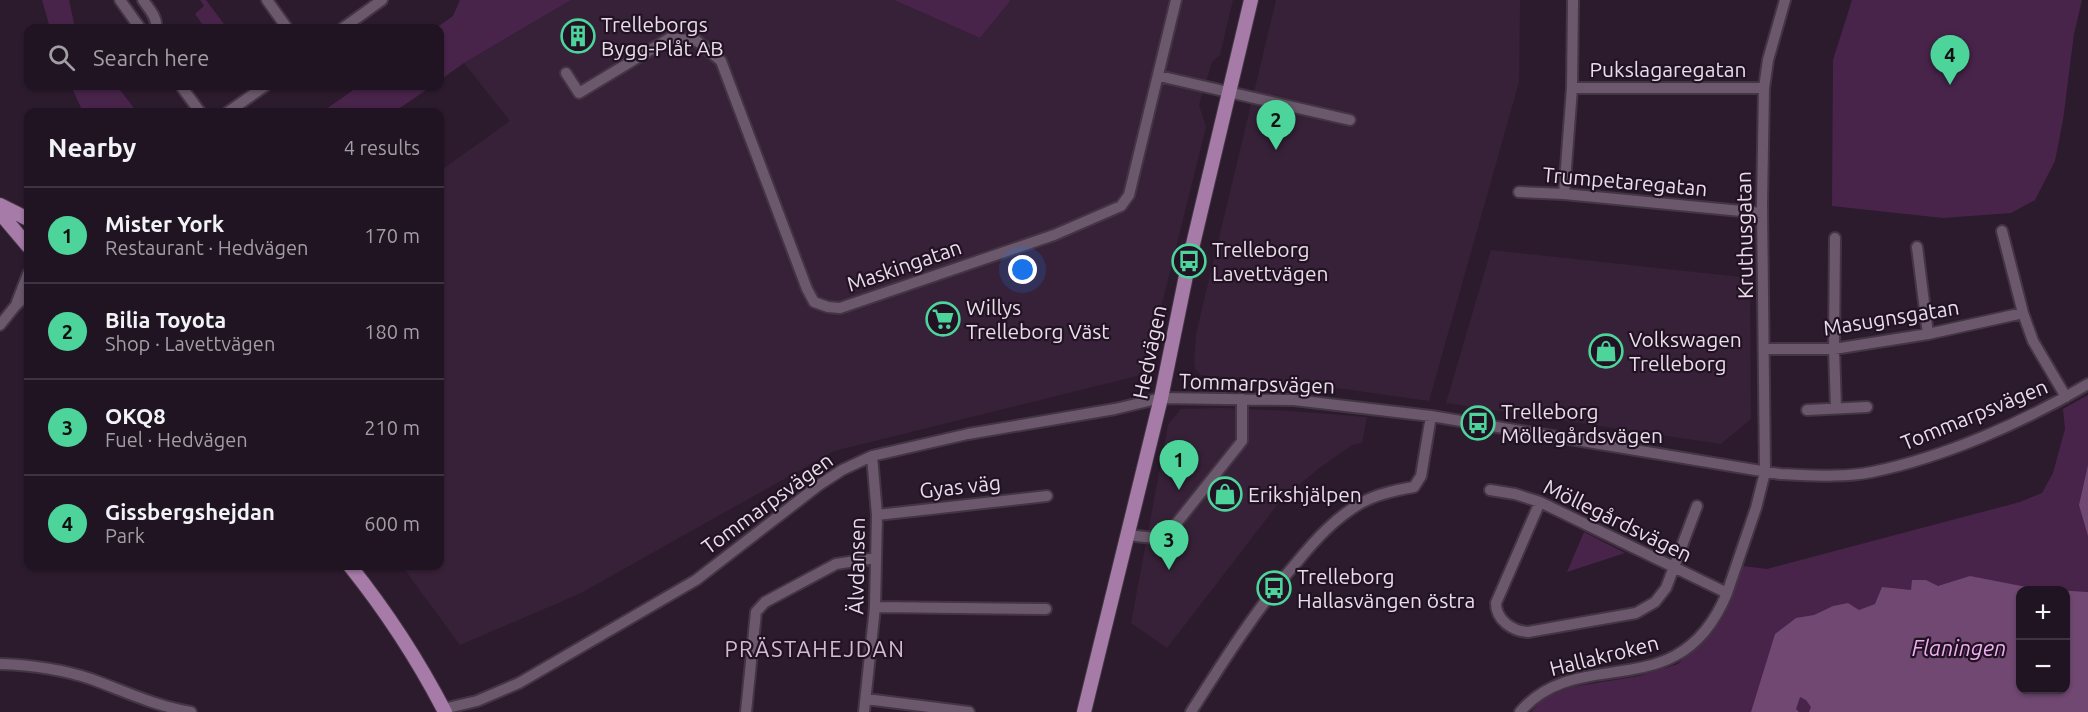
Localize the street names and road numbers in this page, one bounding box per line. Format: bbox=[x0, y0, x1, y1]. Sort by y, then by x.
street label: Pukslagaregatan bbox=[1590, 57, 1746, 81]
street label: Trumpetaregatan bbox=[1542, 162, 1708, 200]
street label: Kruthusgatan bbox=[1731, 171, 1757, 299]
street label: Maskingatan bbox=[843, 234, 965, 296]
street label: Masugnsgatan bbox=[1821, 294, 1961, 340]
street label: Hedvägen bbox=[1127, 303, 1171, 401]
street label: Tommarpsvägen bbox=[1179, 368, 1335, 398]
street label: Tommarpsvägen bbox=[1897, 374, 2051, 454]
street label: Tommarpsvägen bbox=[697, 447, 837, 559]
street label: Gyas väg bbox=[918, 470, 1002, 502]
street label: Möllegårdsvägen bbox=[1540, 474, 1696, 566]
street label: Älvdansen bbox=[843, 517, 869, 615]
street label: Hallakroken bbox=[1547, 630, 1661, 680]

